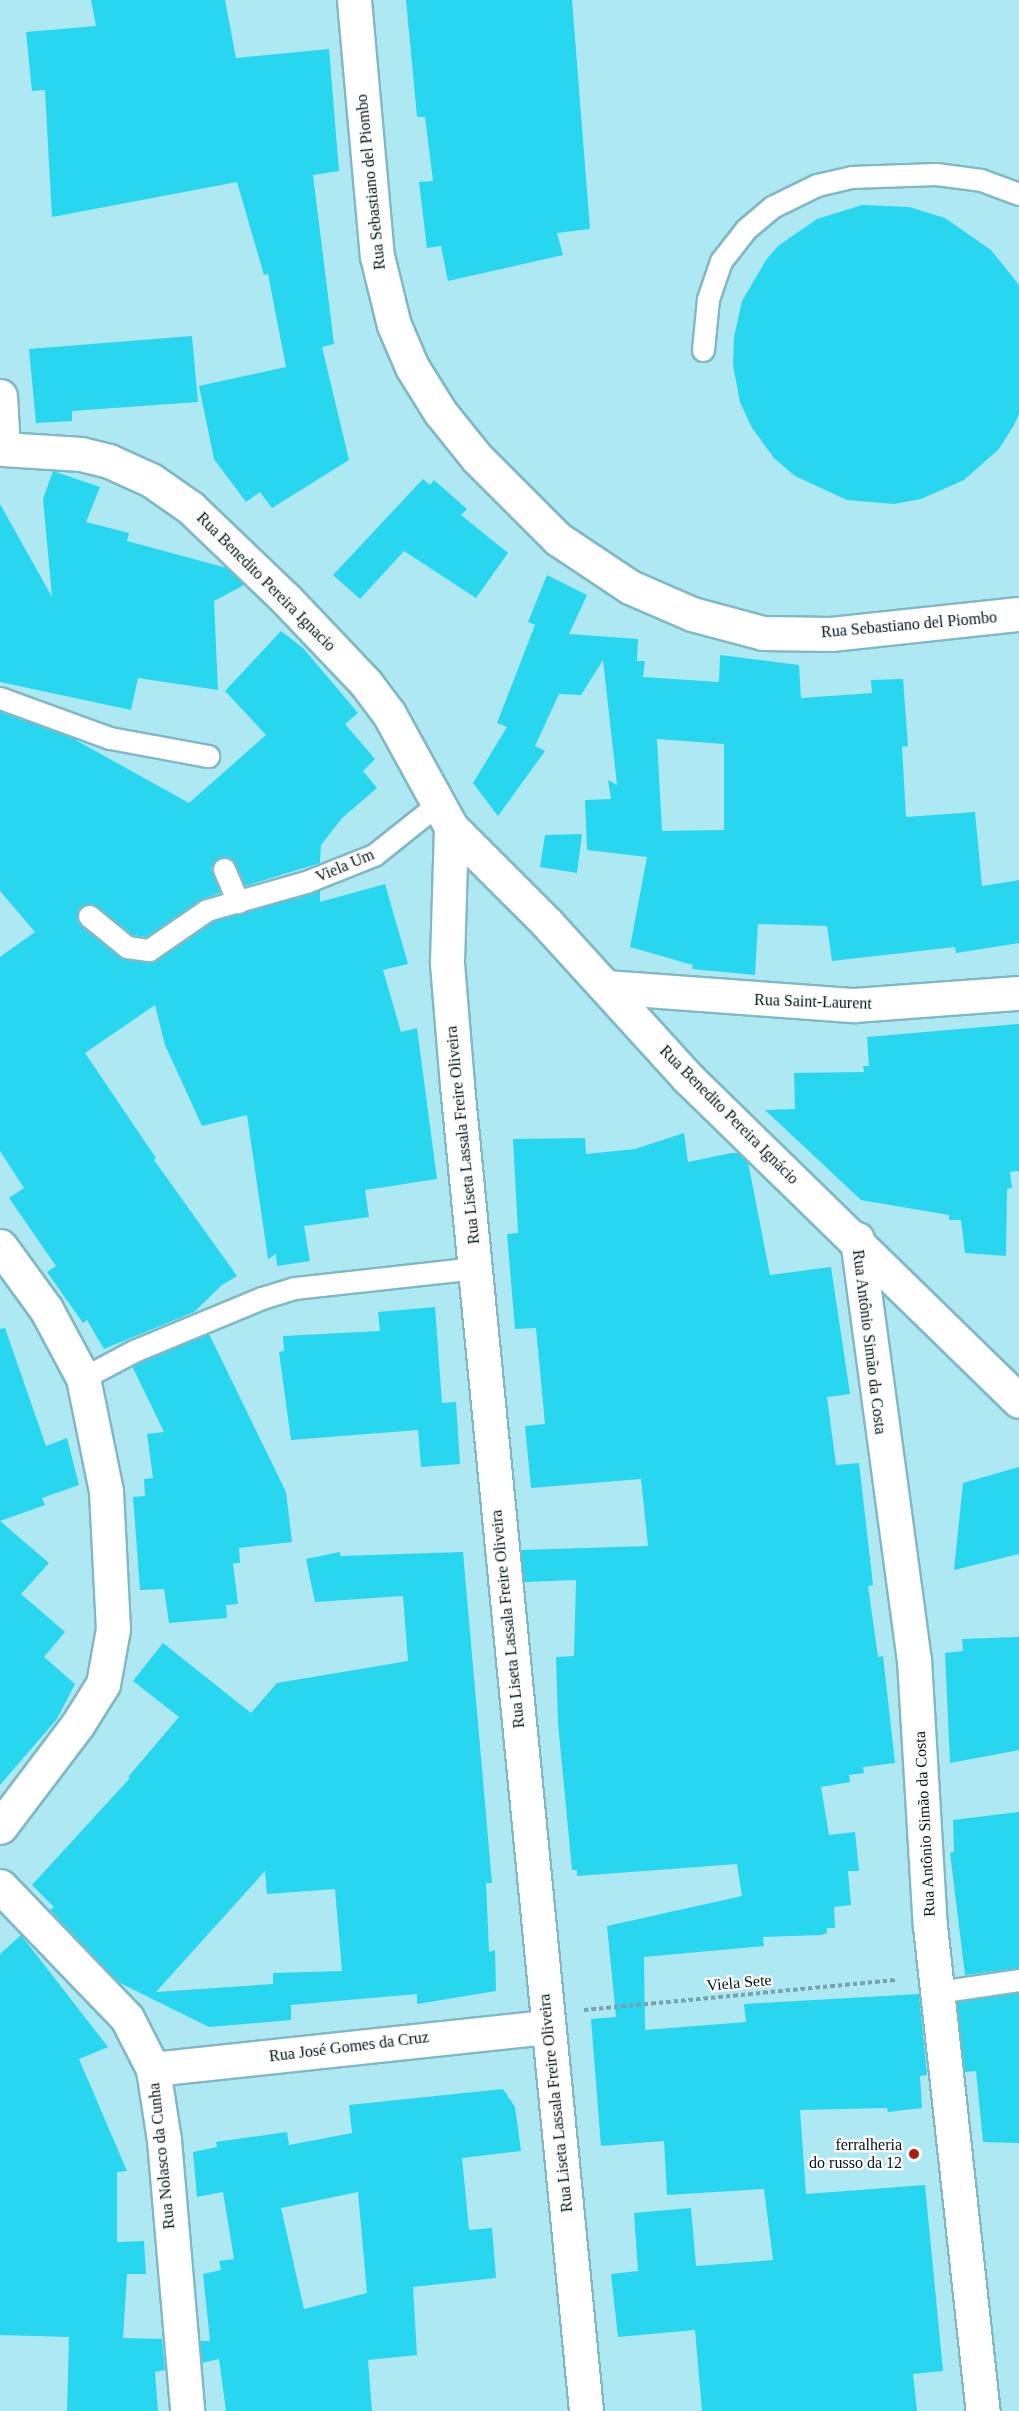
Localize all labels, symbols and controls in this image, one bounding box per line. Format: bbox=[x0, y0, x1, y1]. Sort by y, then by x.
street label: Rua Sebastiano del Piombo bbox=[352, 93, 390, 271]
street label: Rua Benedito Pereira Ignacio bbox=[192, 508, 340, 656]
street label: Rua Sebastiano del Piombo bbox=[820, 608, 998, 642]
street label: Viela Um bbox=[313, 845, 377, 887]
street label: Rua Saint-Laurent bbox=[754, 990, 872, 1014]
street label: Rua Liseta Lassala Freire Oliveira bbox=[442, 1025, 484, 1245]
street label: Rua Benedito Pereira Ignácio bbox=[655, 1041, 803, 1189]
street label: Rua Antônio Simão da Costa bbox=[848, 1248, 890, 1436]
street label: Rua Liseta Lassala Freire Oliveira bbox=[487, 1509, 529, 1729]
street label: Rua Antônio Simão da Costa bbox=[911, 1730, 939, 1918]
street label: Viela Sete bbox=[706, 1971, 772, 1995]
street label: Rua Liseta Lassala Freire Oliveira bbox=[535, 1993, 577, 2213]
street label: Rua José Gomes da Cruz bbox=[268, 2028, 430, 2066]
street label: Rua Nolasco da Cunha bbox=[145, 2082, 179, 2230]
place label: ferralheria do russo da 12 bbox=[809, 2135, 902, 2173]
marker: ferralheria do russo da 12 bbox=[907, 2147, 921, 2161]

